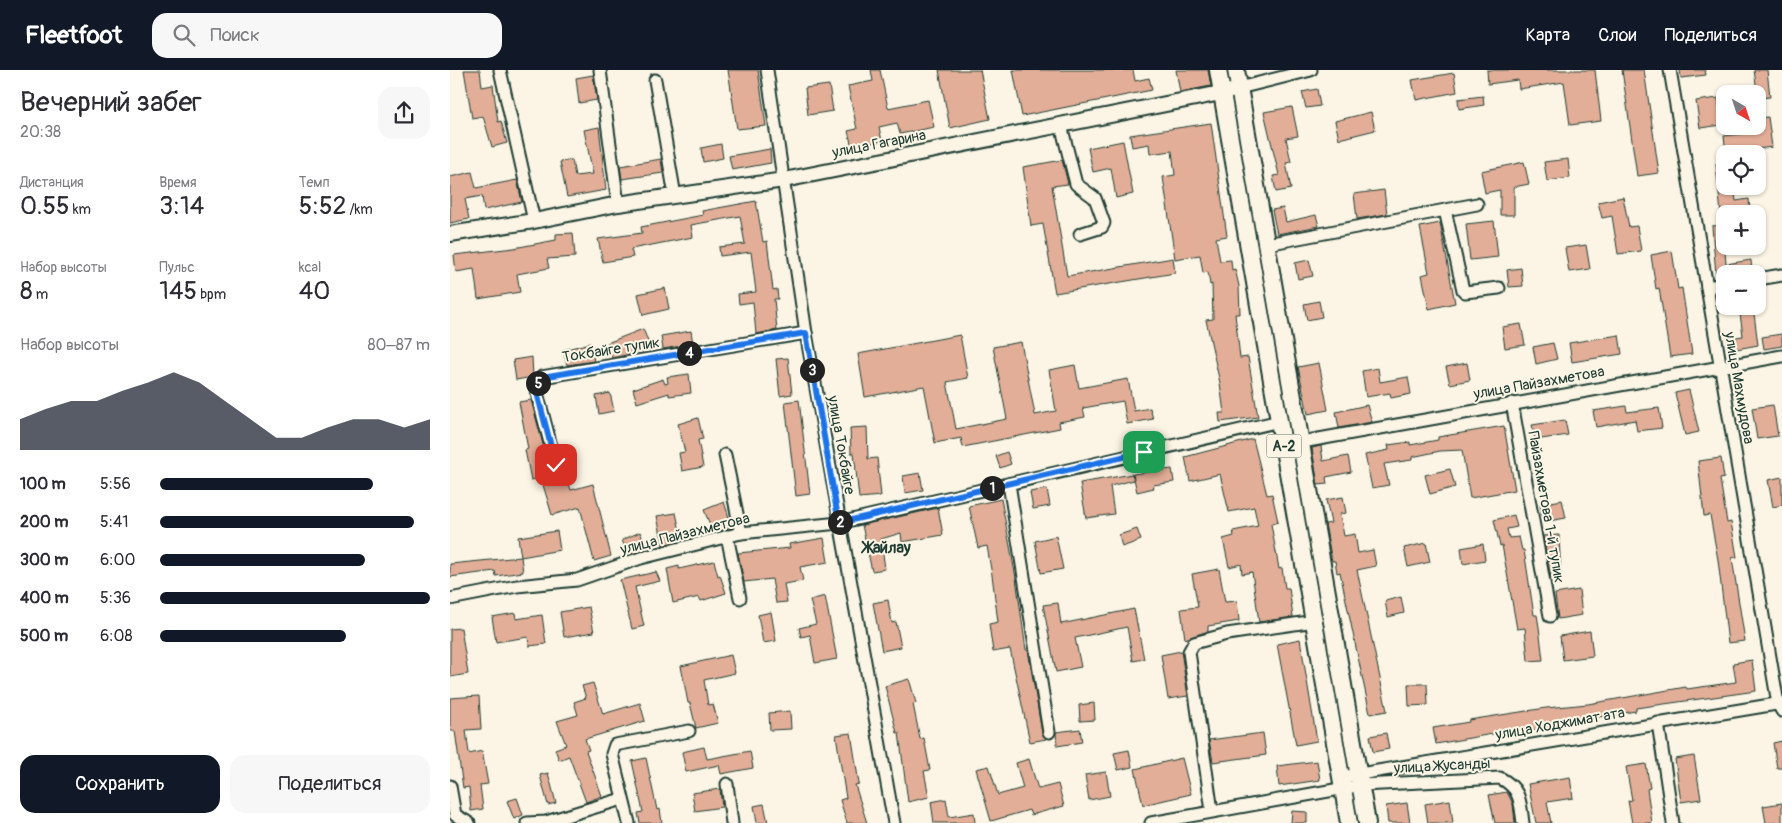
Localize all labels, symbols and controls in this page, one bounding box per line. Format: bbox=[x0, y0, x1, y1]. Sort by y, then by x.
search box bbox=[152, 13, 502, 58]
text: Fleetfoot bbox=[25, 21, 122, 50]
icon: search bbox=[170, 21, 198, 49]
text: Поиск bbox=[210, 23, 260, 47]
text: Карта bbox=[1526, 24, 1570, 47]
text: Слои bbox=[1598, 24, 1636, 47]
text: Поделиться bbox=[1664, 24, 1757, 47]
text: Вечерний забег bbox=[20, 85, 202, 120]
north arrow bbox=[1716, 85, 1766, 135]
map controls bbox=[1716, 85, 1766, 315]
button: share bbox=[378, 87, 430, 139]
text: 20:38 bbox=[20, 122, 61, 142]
street label: улица Гагарина bbox=[830, 126, 927, 163]
button: locate bbox=[1716, 145, 1766, 195]
text: Дистанция bbox=[20, 174, 84, 191]
text: Время bbox=[159, 174, 197, 191]
text: Темп bbox=[299, 174, 330, 191]
text: 0.55 bbox=[20, 191, 70, 222]
text: 3:14 bbox=[159, 191, 204, 222]
text: 5:52 bbox=[299, 191, 346, 222]
text: km bbox=[70, 201, 91, 218]
text: /km bbox=[346, 201, 373, 218]
button: + bbox=[1716, 205, 1766, 255]
text: Набор высоты bbox=[20, 259, 107, 276]
text: Пульс bbox=[159, 259, 195, 276]
text: kcal bbox=[299, 259, 321, 276]
button: − bbox=[1716, 265, 1766, 315]
text: 8 bbox=[20, 276, 33, 307]
text: 145 bbox=[159, 276, 197, 307]
text: 40 bbox=[299, 276, 330, 307]
text: m bbox=[33, 286, 48, 303]
text: bpm bbox=[197, 286, 226, 303]
street label: улица Махмудова bbox=[1720, 329, 1758, 446]
street label: Токбайге тупик bbox=[561, 333, 661, 367]
text: Набор высоты bbox=[20, 335, 119, 355]
text: 80–87 m bbox=[367, 335, 430, 355]
pin: 4 bbox=[676, 340, 702, 366]
text: 4 bbox=[685, 345, 694, 362]
pin: 3 bbox=[800, 358, 824, 382]
text: 3 bbox=[809, 362, 816, 379]
street label: улица Пайзахметова bbox=[1471, 362, 1606, 404]
pin: 5 bbox=[526, 370, 550, 396]
text: 5 bbox=[535, 375, 542, 392]
street label: улица Токбайге bbox=[823, 393, 859, 496]
street label: Пайзахметова 1-й тупик bbox=[1523, 430, 1569, 585]
pin bbox=[1123, 431, 1165, 473]
road number: A-2 bbox=[1266, 434, 1302, 458]
icon: arrive bbox=[1130, 438, 1158, 466]
pin bbox=[535, 444, 577, 486]
icon: check bbox=[542, 451, 570, 479]
text: 100 m bbox=[20, 474, 66, 494]
text: 5:56 bbox=[100, 474, 131, 494]
pin: 1 bbox=[980, 476, 1004, 500]
text: 1 bbox=[990, 480, 995, 497]
street label: улица Пайзахметова bbox=[617, 509, 752, 560]
pin: 2 bbox=[828, 510, 852, 534]
text: 200 m bbox=[20, 512, 68, 532]
text: 5:41 bbox=[100, 512, 128, 532]
text: 2 bbox=[837, 514, 844, 531]
district label: Жайлау bbox=[860, 538, 911, 558]
text: 300 m bbox=[20, 550, 68, 570]
text: 6:00 bbox=[100, 550, 135, 570]
text: 400 m bbox=[20, 588, 69, 608]
text: 5:36 bbox=[100, 588, 131, 608]
text: 500 m bbox=[20, 626, 68, 646]
text: 6:08 bbox=[100, 626, 133, 646]
street label: улица Ходжимат ата bbox=[1493, 703, 1626, 745]
street label: улица Жусанды bbox=[1392, 754, 1491, 778]
button: Сохранить bbox=[20, 755, 220, 813]
button: Поделиться bbox=[230, 755, 430, 813]

